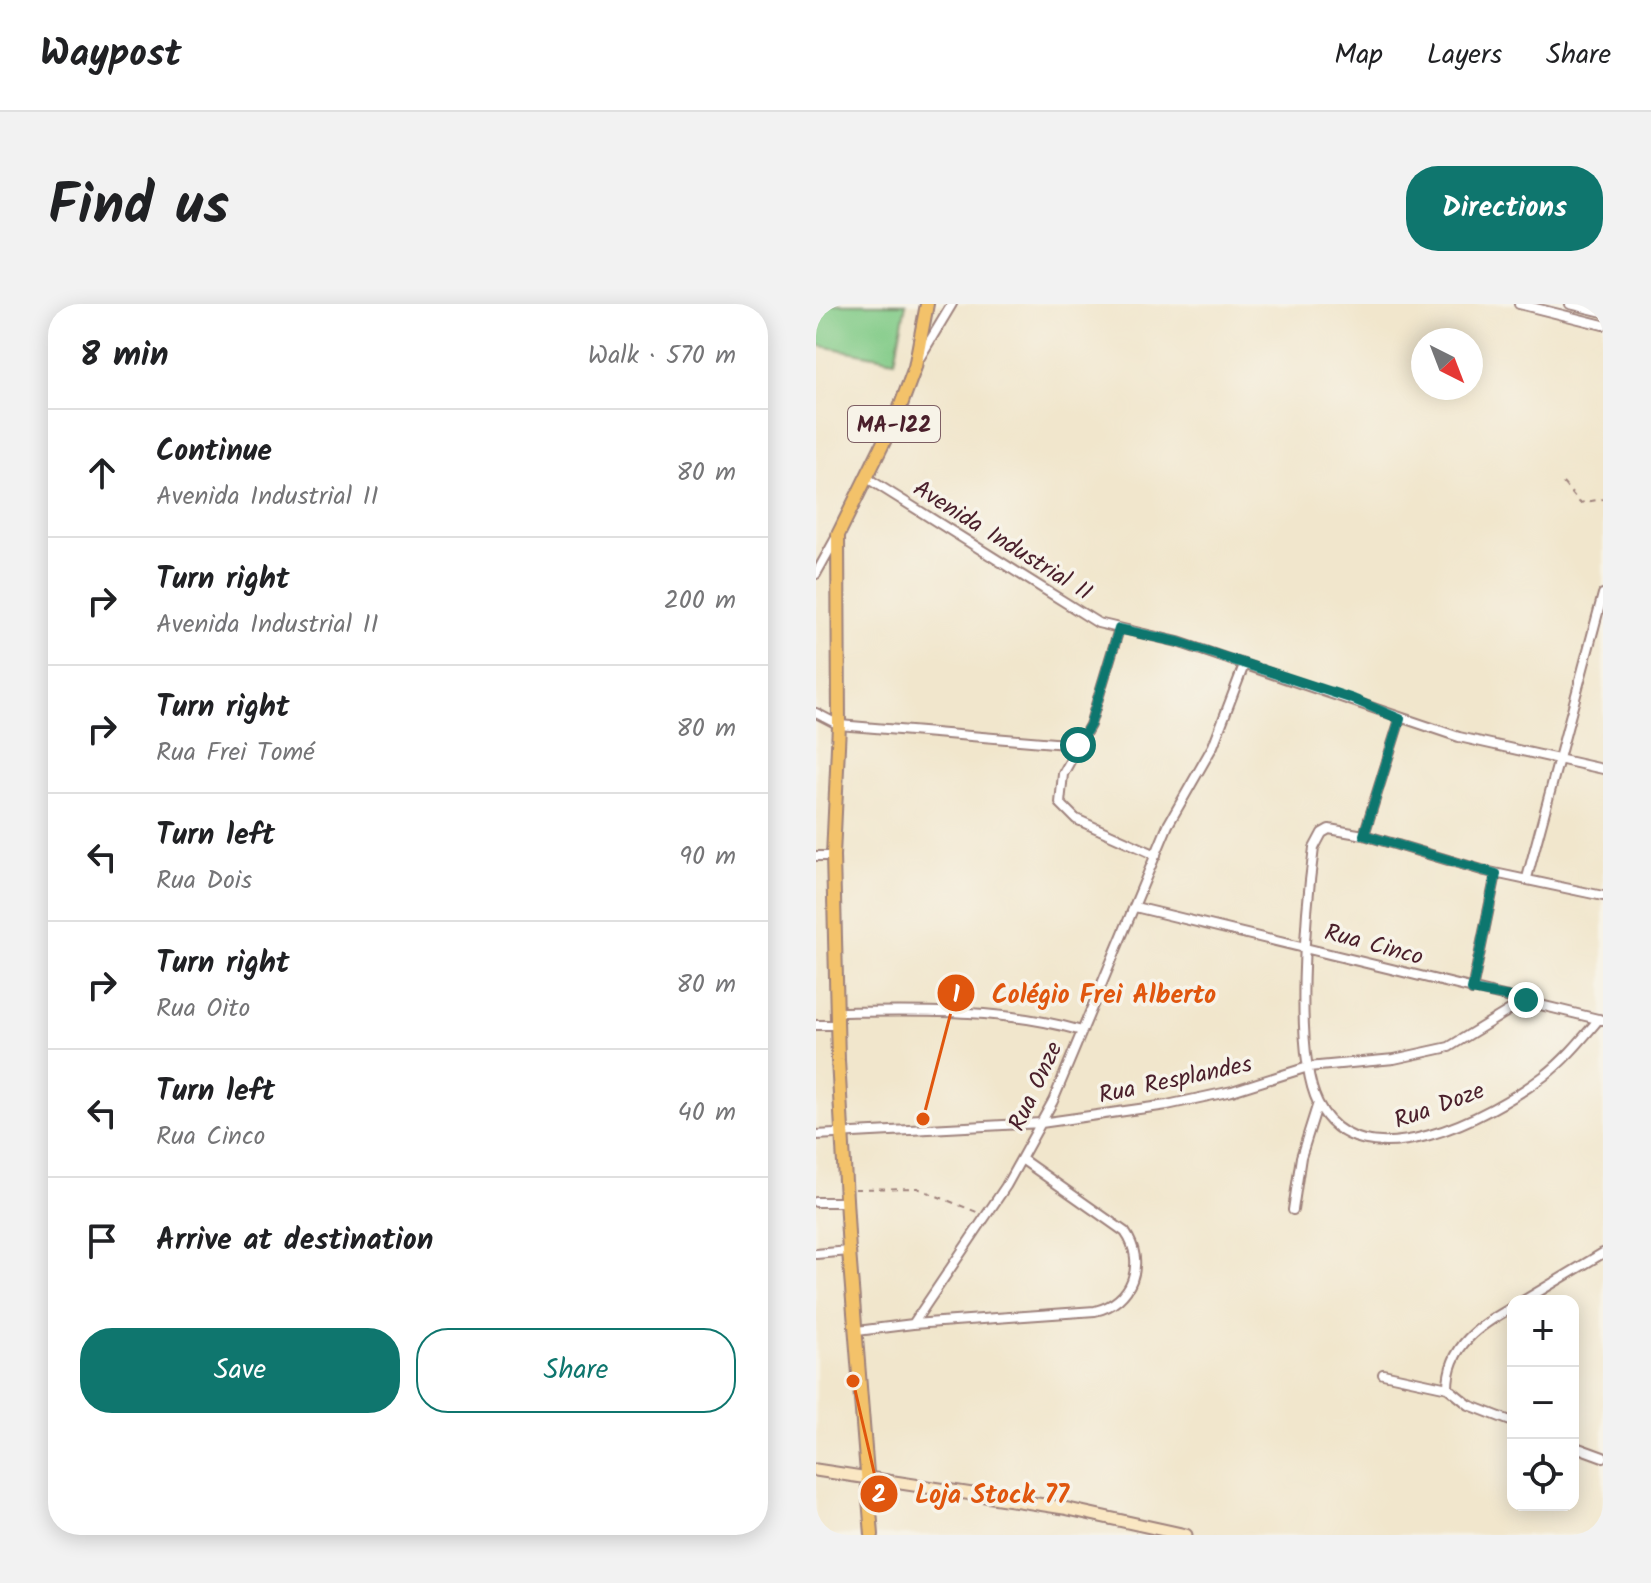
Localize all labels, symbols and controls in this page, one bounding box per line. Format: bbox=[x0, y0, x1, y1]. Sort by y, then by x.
text: Waypost bbox=[40, 25, 182, 85]
text: Map bbox=[1334, 33, 1383, 78]
text: Layers bbox=[1427, 33, 1502, 78]
text: Share bbox=[1546, 33, 1611, 78]
text: Find us bbox=[48, 163, 229, 253]
button: Directions bbox=[1406, 166, 1603, 251]
north arrow bbox=[1411, 328, 1483, 400]
text: 8 min bbox=[80, 329, 169, 383]
text: Walk · 570 m bbox=[588, 335, 736, 377]
road number: MA-122 bbox=[848, 406, 940, 442]
text: Continue bbox=[156, 428, 272, 476]
icon: ahead bbox=[80, 451, 124, 495]
text: 80 m bbox=[676, 452, 736, 494]
street label: Avenida Industrial II bbox=[905, 470, 1100, 612]
text: Avenida Industrial II bbox=[156, 476, 379, 518]
text: Turn right bbox=[156, 556, 289, 604]
icon: right bbox=[80, 579, 124, 623]
text: 200 m bbox=[664, 580, 736, 622]
text: Avenida Industrial II bbox=[156, 604, 379, 646]
text: Turn right bbox=[156, 684, 289, 732]
icon: right bbox=[80, 707, 124, 751]
text: 80 m bbox=[676, 708, 736, 750]
route start bbox=[1060, 727, 1096, 763]
text: Rua Frei Tomé bbox=[156, 732, 315, 774]
text: Turn left bbox=[156, 812, 275, 860]
icon: left bbox=[80, 835, 124, 879]
text: 90 m bbox=[679, 836, 736, 878]
text: Rua Dois bbox=[156, 860, 252, 902]
street label: Rua Cinco bbox=[1320, 914, 1427, 977]
text: Turn right bbox=[156, 940, 289, 988]
icon: right bbox=[80, 963, 124, 1007]
text: 80 m bbox=[676, 964, 736, 1006]
callout: Colégio Frei Alberto bbox=[936, 968, 1232, 1018]
text: Colégio Frei Alberto bbox=[992, 975, 1216, 1017]
text: 1 bbox=[952, 976, 960, 1015]
route end bbox=[1508, 982, 1544, 1018]
text: Rua Oito bbox=[156, 988, 250, 1030]
street label: Rua Onze bbox=[999, 1035, 1074, 1138]
street label: Rua Resplandes bbox=[1095, 1045, 1256, 1116]
text: Turn left bbox=[156, 1068, 275, 1116]
street label: Rua Doze bbox=[1389, 1072, 1491, 1141]
icon: left bbox=[80, 1091, 124, 1135]
text: 40 m bbox=[678, 1092, 736, 1134]
text: Rua Cinco bbox=[156, 1116, 265, 1158]
text: Arrive at destination bbox=[156, 1217, 433, 1265]
icon: arrive bbox=[80, 1219, 124, 1263]
map controls bbox=[1507, 1295, 1579, 1511]
button: + bbox=[1507, 1295, 1579, 1367]
button: Save bbox=[80, 1328, 400, 1413]
button: Share bbox=[416, 1328, 736, 1413]
button: − bbox=[1507, 1367, 1579, 1439]
button: locate bbox=[1507, 1439, 1579, 1511]
callout: Loja Stock 77 bbox=[859, 1469, 1085, 1519]
text: Loja Stock 77 bbox=[915, 1475, 1070, 1517]
text: 2 bbox=[872, 1476, 886, 1515]

